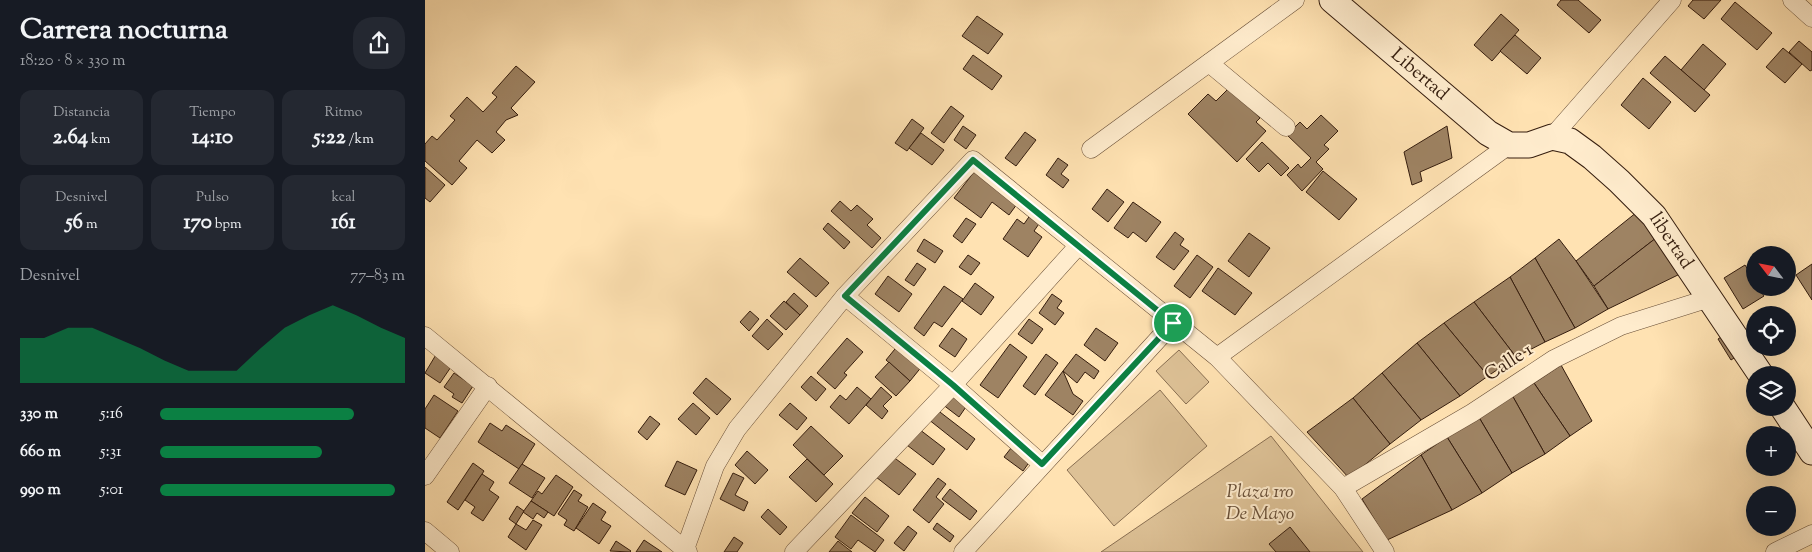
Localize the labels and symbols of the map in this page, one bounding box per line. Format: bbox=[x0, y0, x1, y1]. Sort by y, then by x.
street label: Libertad bbox=[1385, 42, 1455, 107]
street label: libertad bbox=[1642, 208, 1700, 275]
north arrow bbox=[1746, 246, 1796, 296]
pin bbox=[1152, 302, 1194, 344]
street label: Calle 1 bbox=[1479, 337, 1539, 389]
park label: Plaza 1ro De Mayo bbox=[1226, 479, 1294, 528]

